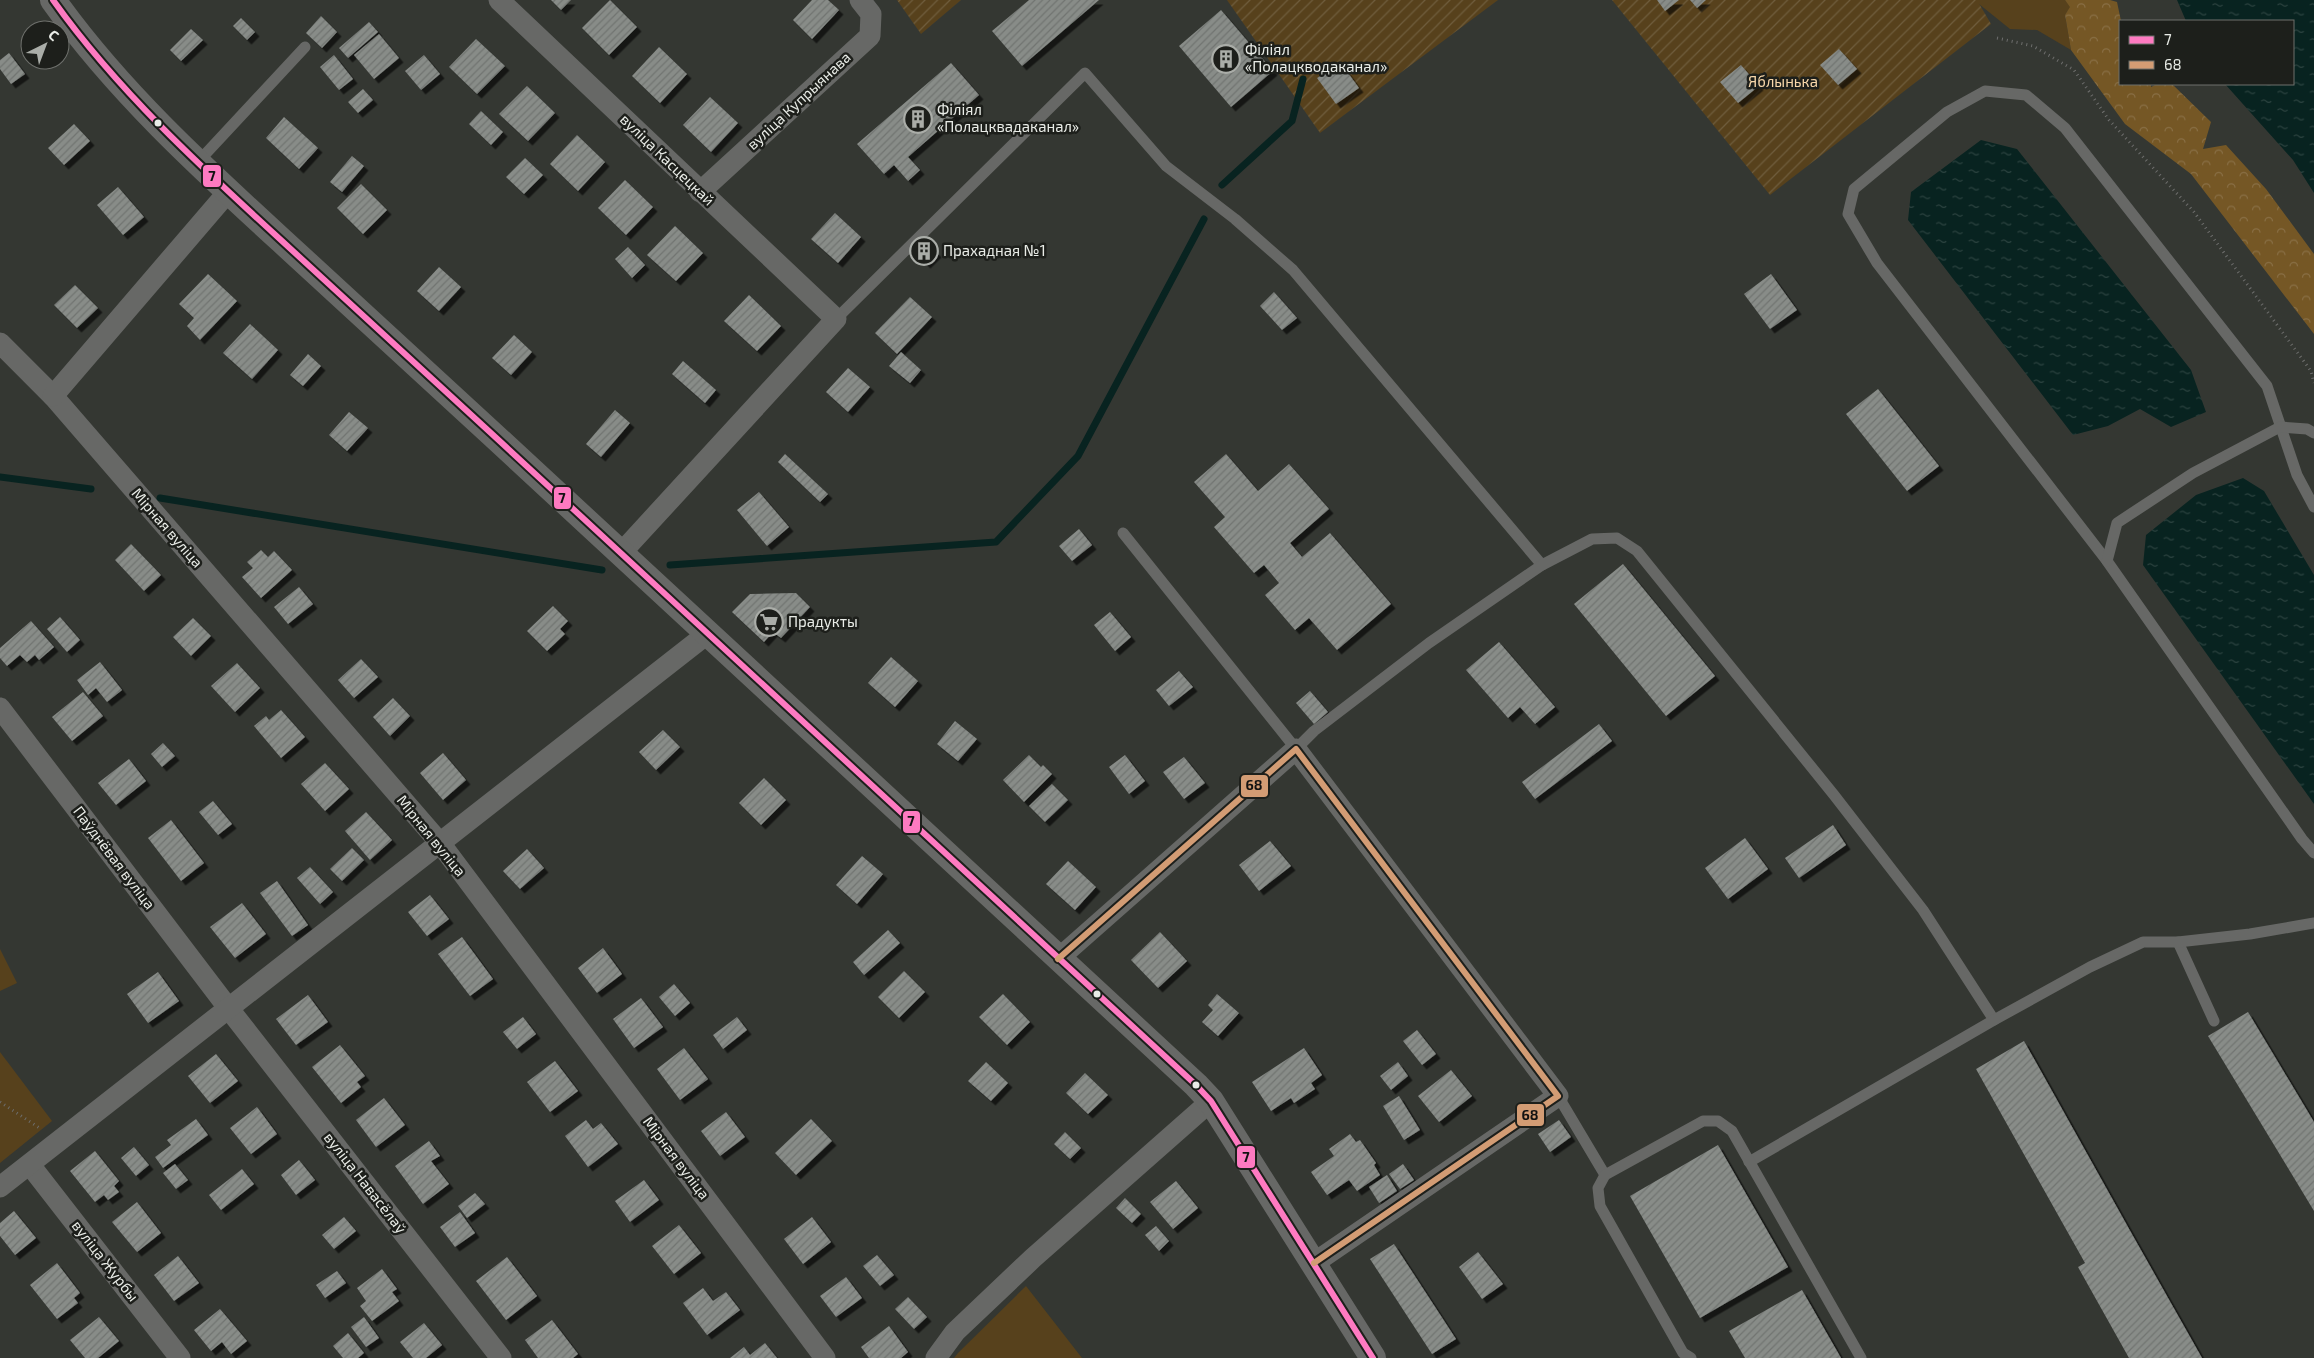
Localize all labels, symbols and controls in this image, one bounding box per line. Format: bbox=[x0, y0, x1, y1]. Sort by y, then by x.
north arrow bbox=[20, 20, 70, 70]
legend bbox=[2119, 20, 2294, 85]
text: С bbox=[45, 26, 63, 44]
text: 7 bbox=[2164, 30, 2172, 48]
place label: Філіял «Полацкводаканал» bbox=[1245, 40, 1387, 75]
building icon: Філіял «Полацкводаканал» bbox=[1211, 44, 1241, 74]
street label: вуліца Купрыянава bbox=[743, 48, 855, 154]
text: 68 bbox=[2164, 55, 2182, 73]
park label: Яблынька bbox=[1748, 72, 1818, 90]
place label: Філіял «Полацквадаканал» bbox=[937, 100, 1079, 135]
building icon: Філіял «Полацквадаканал» bbox=[903, 104, 933, 134]
street label: вуліца Касцецкай bbox=[616, 110, 719, 210]
unlabelled marker bbox=[153, 118, 163, 128]
line badge: 7 bbox=[202, 164, 222, 188]
text: 7 bbox=[208, 167, 216, 184]
building icon: Прахадная №1 bbox=[909, 236, 939, 266]
place label: Прахадная №1 bbox=[943, 241, 1046, 259]
street label: Мірная вуліца bbox=[128, 484, 207, 571]
line badge: 7 bbox=[553, 486, 572, 510]
text: 7 bbox=[558, 489, 566, 506]
supermarket icon: Прадукты bbox=[754, 607, 784, 637]
place label: Прадукты bbox=[788, 612, 858, 631]
line badge: 68 bbox=[1240, 774, 1269, 798]
text: 68 bbox=[1246, 776, 1262, 793]
street label: Мірная вуліца bbox=[393, 791, 470, 880]
street label: Паўднёвая вуліца bbox=[69, 802, 159, 913]
line badge: 7 bbox=[902, 810, 921, 834]
text: 7 bbox=[907, 812, 915, 829]
unlabelled marker bbox=[1092, 989, 1102, 999]
unlabelled marker bbox=[1191, 1080, 1201, 1090]
line badge: 68 bbox=[1516, 1103, 1545, 1127]
text: 68 bbox=[1522, 1106, 1538, 1123]
street label: Мірная вуліца bbox=[639, 1112, 714, 1203]
street label: вуліца Навасёлаў bbox=[320, 1128, 411, 1237]
line badge: 7 bbox=[1236, 1145, 1256, 1169]
text: 7 bbox=[1242, 1148, 1250, 1165]
street label: вуліца Журбы bbox=[68, 1216, 143, 1305]

